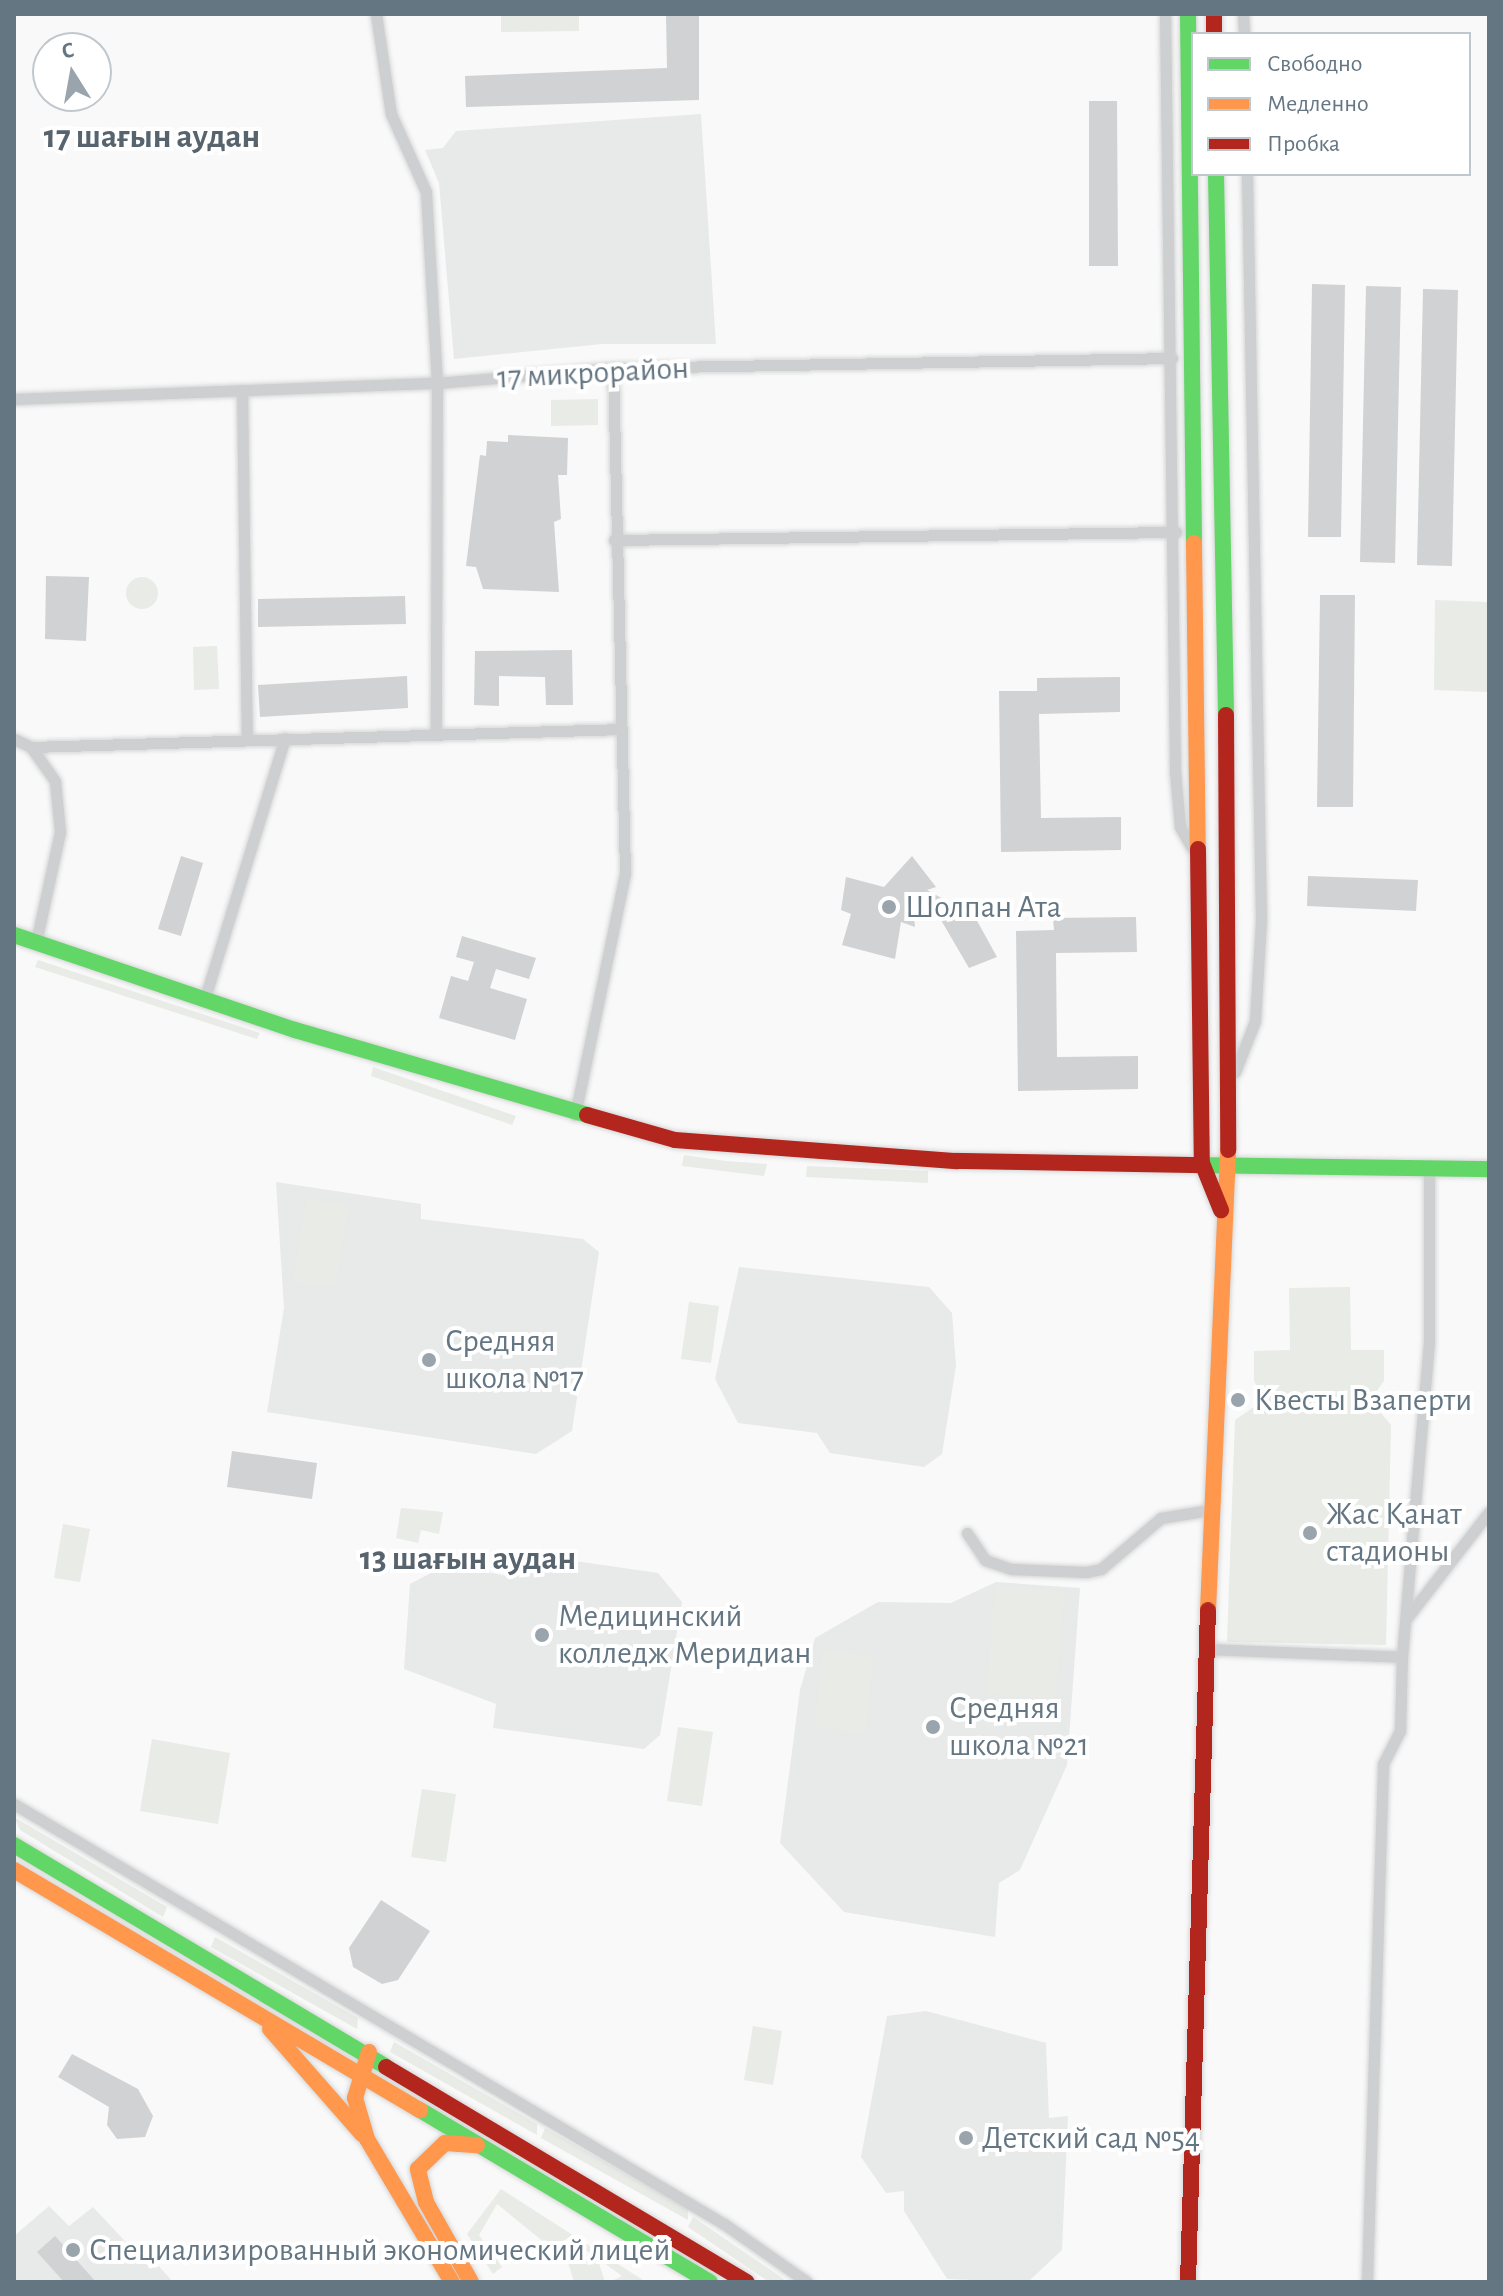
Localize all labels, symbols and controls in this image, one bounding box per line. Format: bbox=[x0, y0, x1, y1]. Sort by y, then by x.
north arrow bbox=[32, 32, 112, 112]
legend bbox=[1191, 32, 1471, 176]
text: С bbox=[60, 38, 76, 62]
text: Свободно bbox=[1267, 52, 1362, 76]
text: Медленно bbox=[1267, 92, 1369, 116]
district label: 17 шағын аудан bbox=[44, 118, 260, 158]
text: Пробка bbox=[1267, 132, 1340, 156]
street label: 17 микрорайон bbox=[496, 349, 690, 397]
place label: Шолпан Ата bbox=[905, 888, 1061, 926]
marker: Шолпан Ата bbox=[880, 898, 898, 916]
place label: Средняя школа №17 bbox=[445, 1323, 584, 1398]
marker: Средняя школа №17 bbox=[420, 1351, 438, 1369]
place label: Квесты Взаперти bbox=[1254, 1381, 1472, 1419]
marker: Квесты Взаперти bbox=[1229, 1391, 1247, 1409]
place label: Жас Қанат стадионы bbox=[1326, 1496, 1462, 1571]
marker: Жас Қанат стадионы bbox=[1301, 1524, 1319, 1542]
district label: 13 шағын аудан bbox=[360, 1540, 576, 1580]
place label: Медицинский колледж Меридиан bbox=[558, 1598, 811, 1673]
marker: Медицинский колледж Меридиан bbox=[533, 1626, 551, 1644]
place label: Средняя школа №21 bbox=[949, 1690, 1089, 1765]
marker: Средняя школа №21 bbox=[924, 1718, 942, 1736]
place label: Детский сад №54 bbox=[982, 2119, 1200, 2157]
marker: Детский сад №54 bbox=[957, 2129, 975, 2147]
place label: Специализированный экономический лицей bbox=[89, 2231, 670, 2269]
marker: Специализированный экономический лицей bbox=[64, 2241, 82, 2259]

